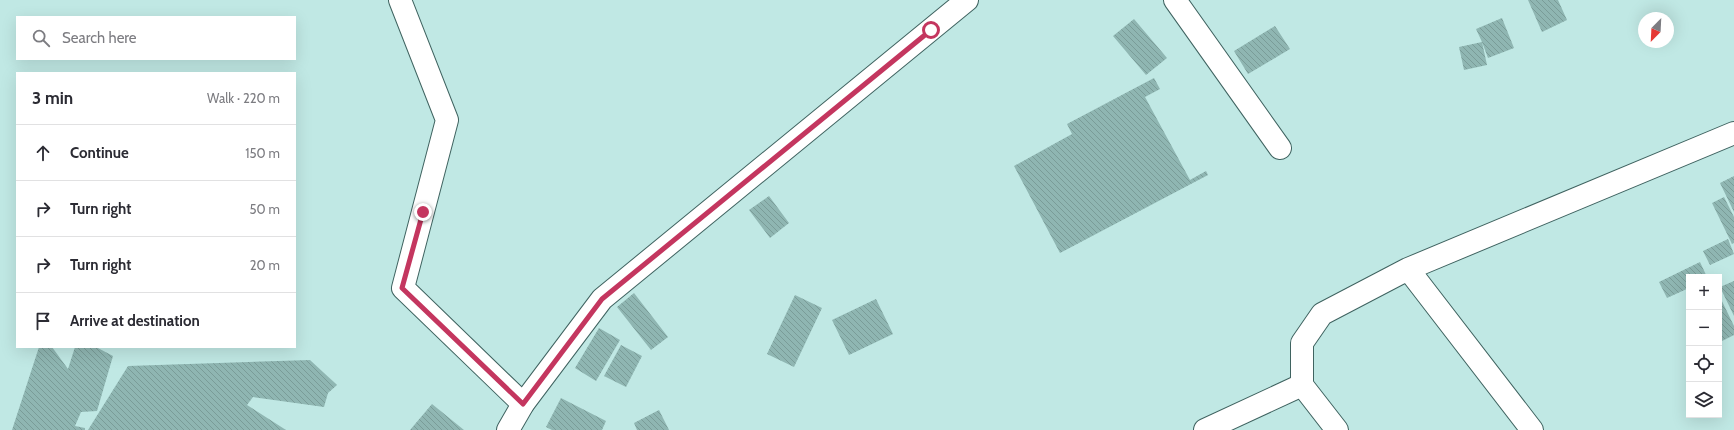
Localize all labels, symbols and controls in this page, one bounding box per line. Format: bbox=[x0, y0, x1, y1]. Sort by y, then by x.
north arrow bbox=[1638, 12, 1674, 48]
search box bbox=[16, 16, 296, 60]
route start bbox=[922, 21, 940, 39]
icon: search bbox=[30, 27, 52, 49]
text: Search here bbox=[62, 29, 137, 47]
text: 3 min bbox=[32, 88, 73, 108]
text: Walk · 220 m bbox=[207, 90, 280, 106]
icon: ahead bbox=[32, 142, 54, 164]
text: Continue bbox=[70, 144, 129, 162]
text: 150 m bbox=[245, 145, 280, 161]
icon: right bbox=[32, 198, 54, 220]
text: Turn right bbox=[70, 200, 131, 218]
text: 50 m bbox=[250, 201, 280, 217]
route end bbox=[414, 203, 432, 221]
icon: right bbox=[32, 254, 54, 276]
text: Turn right bbox=[70, 256, 131, 274]
text: 20 m bbox=[250, 257, 280, 273]
map controls bbox=[1686, 274, 1722, 418]
button: + bbox=[1686, 274, 1722, 310]
icon: arrive bbox=[32, 310, 54, 332]
button: − bbox=[1686, 310, 1722, 346]
text: Arrive at destination bbox=[70, 312, 200, 330]
button: locate bbox=[1686, 346, 1722, 382]
button: layers bbox=[1686, 382, 1722, 418]

